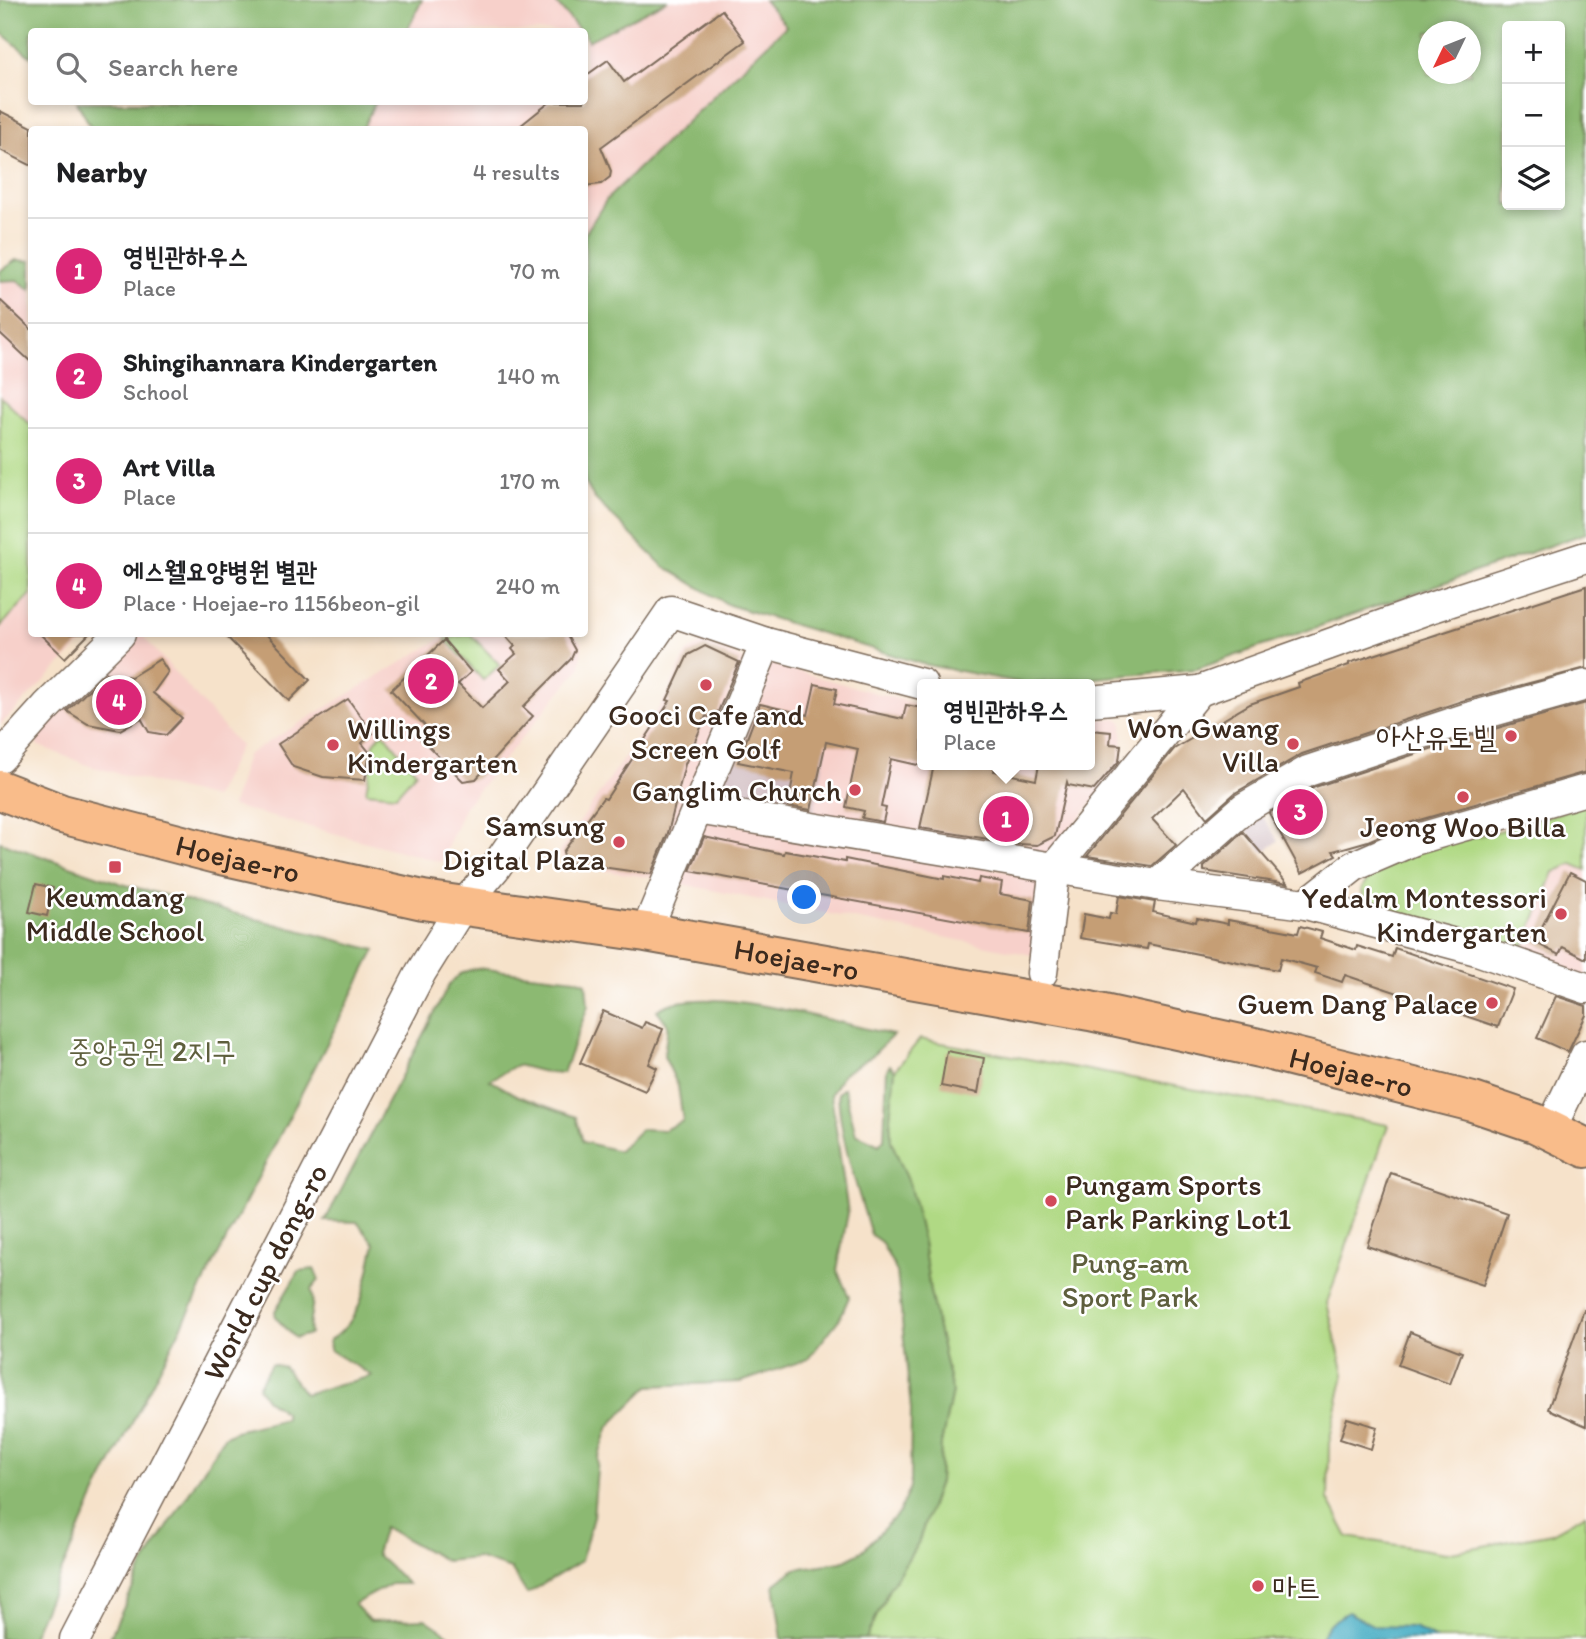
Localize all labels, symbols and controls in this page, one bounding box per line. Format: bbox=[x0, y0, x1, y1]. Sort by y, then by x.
north arrow bbox=[1418, 21, 1481, 84]
map controls bbox=[1502, 21, 1565, 210]
button: + bbox=[1502, 21, 1565, 84]
search box bbox=[28, 28, 588, 105]
icon: search bbox=[52, 48, 90, 86]
text: Search here bbox=[108, 51, 238, 83]
button: − bbox=[1502, 84, 1565, 147]
button: layers bbox=[1502, 147, 1565, 210]
text: Nearby bbox=[56, 153, 147, 190]
text: 4 results bbox=[473, 158, 560, 186]
text: 영빈관하우스 bbox=[123, 240, 249, 272]
text: 1 bbox=[74, 257, 84, 285]
text: 70 m bbox=[510, 257, 560, 285]
text: Place bbox=[123, 274, 176, 302]
text: Shingihannara Kindergarten bbox=[123, 346, 437, 378]
text: 2 bbox=[73, 362, 85, 390]
text: 140 m bbox=[497, 362, 560, 390]
text: School bbox=[123, 378, 188, 406]
text: Art Villa bbox=[123, 451, 215, 483]
text: 3 bbox=[73, 467, 85, 495]
text: 170 m bbox=[499, 467, 560, 495]
text: Place bbox=[123, 483, 176, 511]
text: 에스웰요양병원 별관 bbox=[123, 555, 317, 587]
text: 4 bbox=[72, 572, 86, 600]
text: 240 m bbox=[495, 572, 560, 600]
text: Place · Hoejae-ro 1156beon-gil bbox=[123, 589, 420, 617]
pin: 2 bbox=[408, 655, 454, 707]
pin: 4 bbox=[96, 676, 142, 728]
marker: Gooci Cafe and Screen Golf bbox=[698, 677, 714, 693]
popup bbox=[917, 679, 1095, 770]
text: 영빈관하우스 bbox=[943, 694, 1069, 726]
place label: Gooci Cafe and Screen Golf bbox=[608, 696, 804, 767]
place label: Won Gwang Villa bbox=[1127, 709, 1280, 780]
place label: Willings Kindergarten bbox=[347, 710, 518, 781]
place label: 아산유토빌 bbox=[1376, 718, 1497, 755]
text: Place bbox=[943, 728, 996, 756]
marker: 아산유토빌 bbox=[1503, 728, 1519, 744]
marker: Won Gwang Villa bbox=[1285, 736, 1301, 752]
marker: Willings Kindergarten bbox=[325, 737, 341, 753]
place label: Ganglim Church bbox=[632, 772, 841, 809]
marker: Ganglim Church bbox=[847, 782, 863, 798]
pin: 3 bbox=[1277, 786, 1323, 838]
marker: Jeong Woo Billa bbox=[1455, 789, 1471, 805]
pin: 1 bbox=[983, 793, 1029, 845]
place label: Samsung Digital Plaza bbox=[443, 807, 606, 878]
place label: Jeong Woo Billa bbox=[1360, 808, 1566, 845]
street label: Hoejae-ro bbox=[172, 826, 304, 890]
marker: Samsung Digital Plaza bbox=[611, 834, 627, 850]
marker: Keumdang Middle School bbox=[107, 859, 123, 875]
place label: Keumdang Middle School bbox=[26, 878, 205, 949]
place label: Yedalm Montessori Kindergarten bbox=[1301, 879, 1547, 950]
your location bbox=[787, 880, 821, 914]
marker: Yedalm Montessori Kindergarten bbox=[1553, 906, 1569, 922]
street label: Hoejae-ro bbox=[731, 930, 862, 988]
place label: Guem Dang Palace bbox=[1237, 985, 1478, 1022]
marker: Guem Dang Palace bbox=[1484, 995, 1500, 1011]
park label: 중앙공원 2지구 bbox=[68, 1032, 236, 1069]
street label: Hoejae-ro bbox=[1285, 1038, 1417, 1105]
street label: World cup dong-ro bbox=[194, 1157, 336, 1387]
place label: Pungam Sports Park Parking Lot1 bbox=[1065, 1166, 1291, 1237]
marker: Pungam Sports Park Parking Lot1 bbox=[1043, 1193, 1059, 1209]
park label: Pung-am Sport Park bbox=[1062, 1244, 1198, 1315]
place label: 마트 bbox=[1272, 1568, 1320, 1605]
marker: 마트 bbox=[1250, 1578, 1266, 1594]

